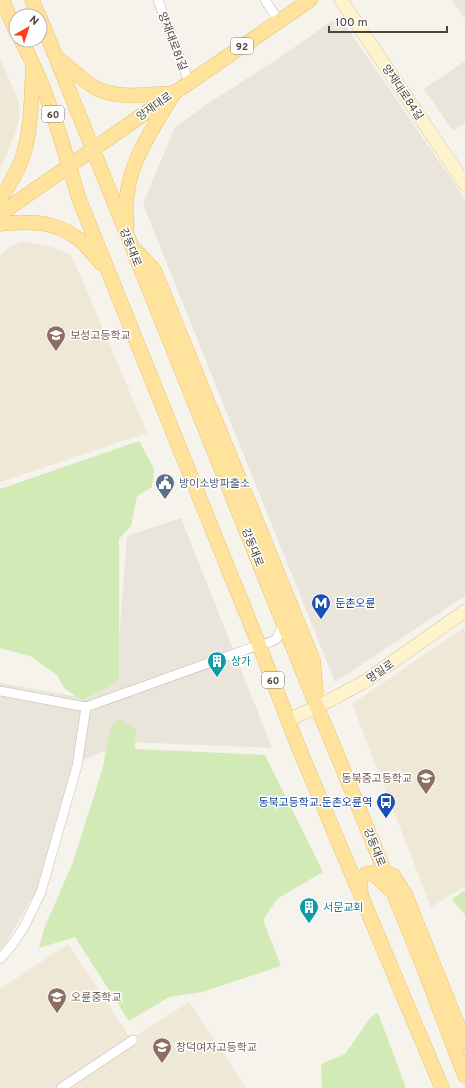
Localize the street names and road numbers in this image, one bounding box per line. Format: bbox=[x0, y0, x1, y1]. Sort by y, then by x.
street label: 양재대로81길 bbox=[155, 10, 190, 73]
road number: 92 bbox=[231, 38, 253, 54]
street label: 양재대로84길 bbox=[378, 62, 426, 123]
street label: 양재대로 bbox=[134, 89, 175, 124]
road number: 60 bbox=[42, 106, 64, 122]
street label: 강동대로 bbox=[116, 226, 144, 269]
street label: 강동대로 bbox=[238, 526, 266, 569]
street label: 명일로 bbox=[364, 657, 397, 686]
road number: 60 bbox=[262, 672, 284, 688]
street label: 강동대로 bbox=[360, 826, 388, 869]

